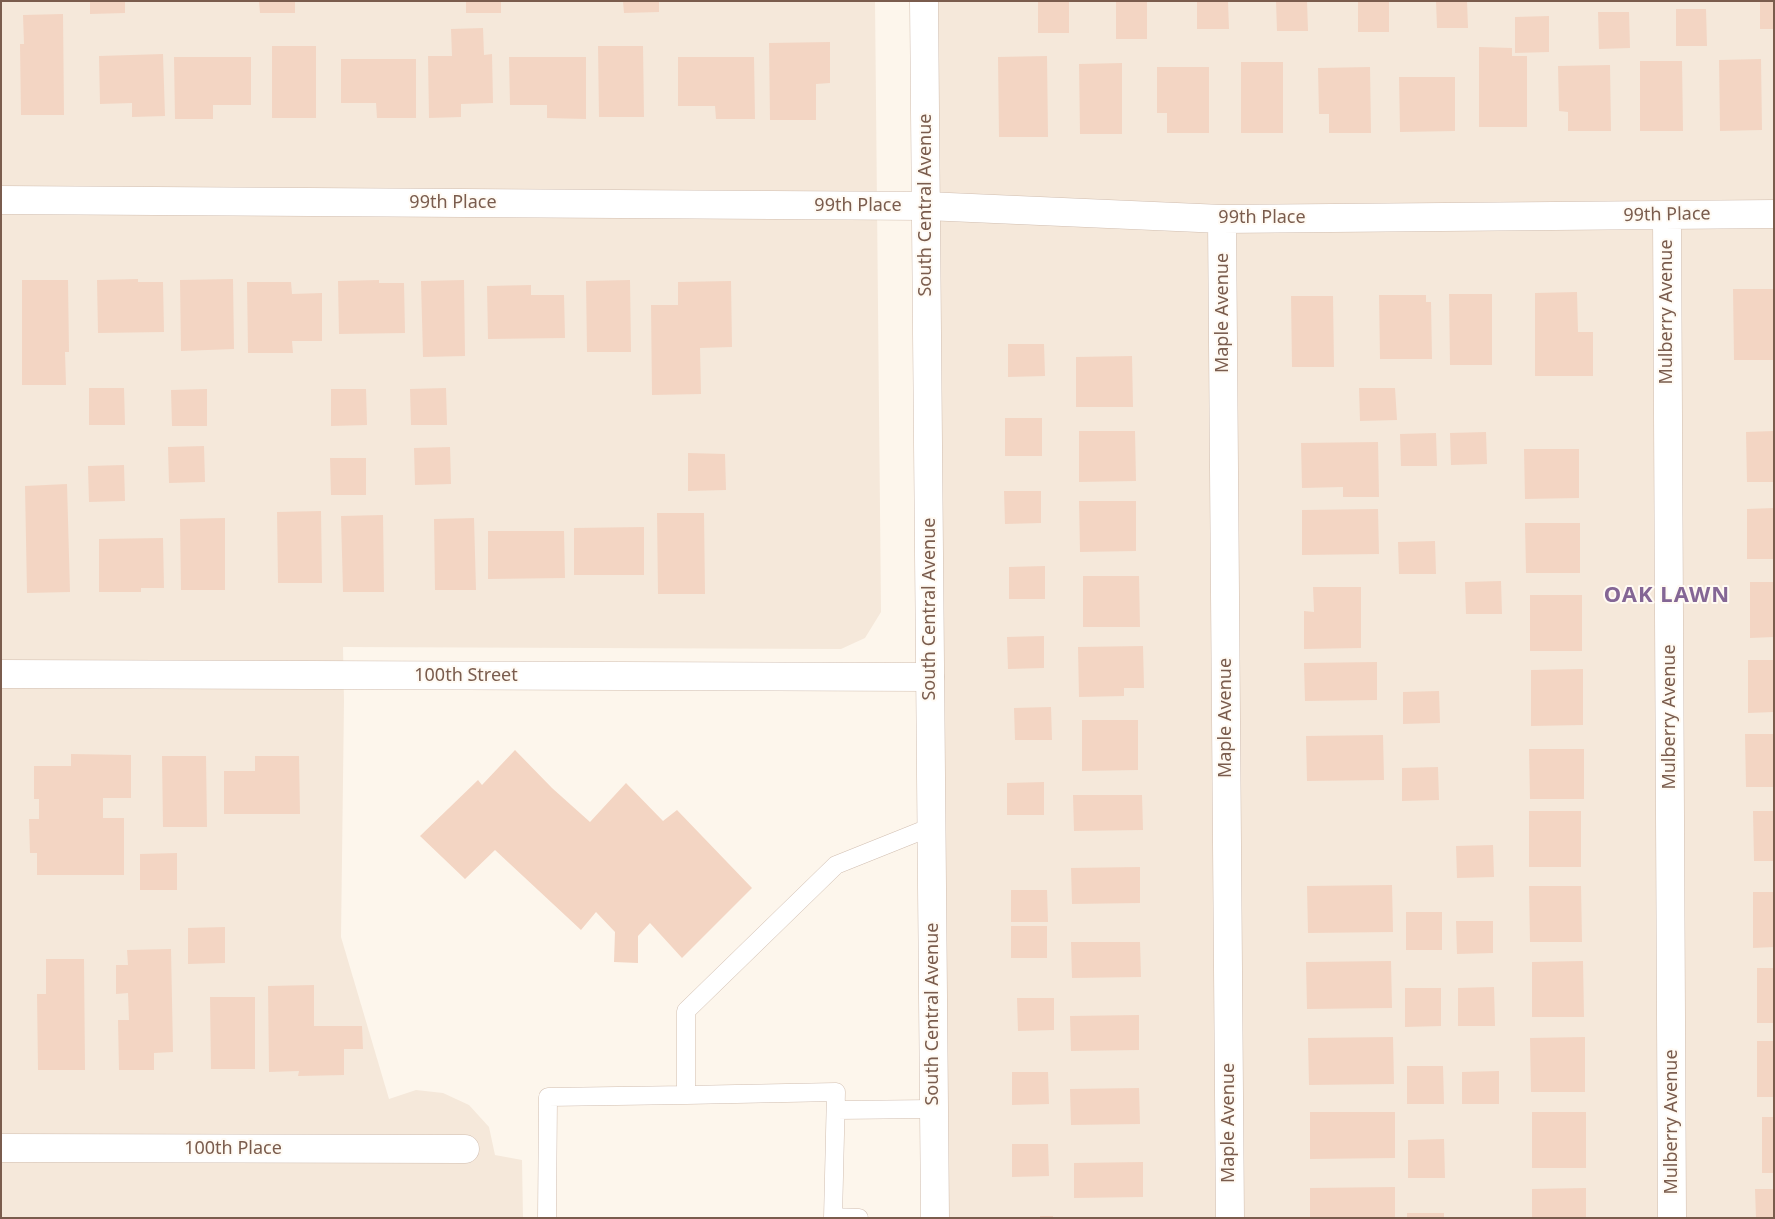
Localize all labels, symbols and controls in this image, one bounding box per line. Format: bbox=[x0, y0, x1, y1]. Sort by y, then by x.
street label: South Central Avenue bbox=[915, 113, 937, 297]
street label: 99th Place bbox=[409, 192, 497, 214]
street label: 99th Place bbox=[814, 195, 902, 217]
street label: 99th Place bbox=[1623, 203, 1711, 227]
street label: 99th Place bbox=[1218, 207, 1306, 229]
street label: Mulberry Avenue bbox=[1656, 239, 1678, 385]
street label: Maple Avenue bbox=[1212, 253, 1234, 373]
street label: South Central Avenue bbox=[919, 517, 941, 701]
district label: OAK LAWN bbox=[1603, 583, 1731, 609]
street label: Mulberry Avenue bbox=[1659, 644, 1681, 790]
street label: Maple Avenue bbox=[1215, 658, 1237, 778]
street label: 100th Street bbox=[414, 665, 518, 687]
street label: South Central Avenue bbox=[922, 922, 944, 1106]
street label: Mulberry Avenue bbox=[1661, 1049, 1683, 1195]
street label: Maple Avenue bbox=[1218, 1063, 1240, 1183]
street label: 100th Place bbox=[184, 1138, 282, 1160]

